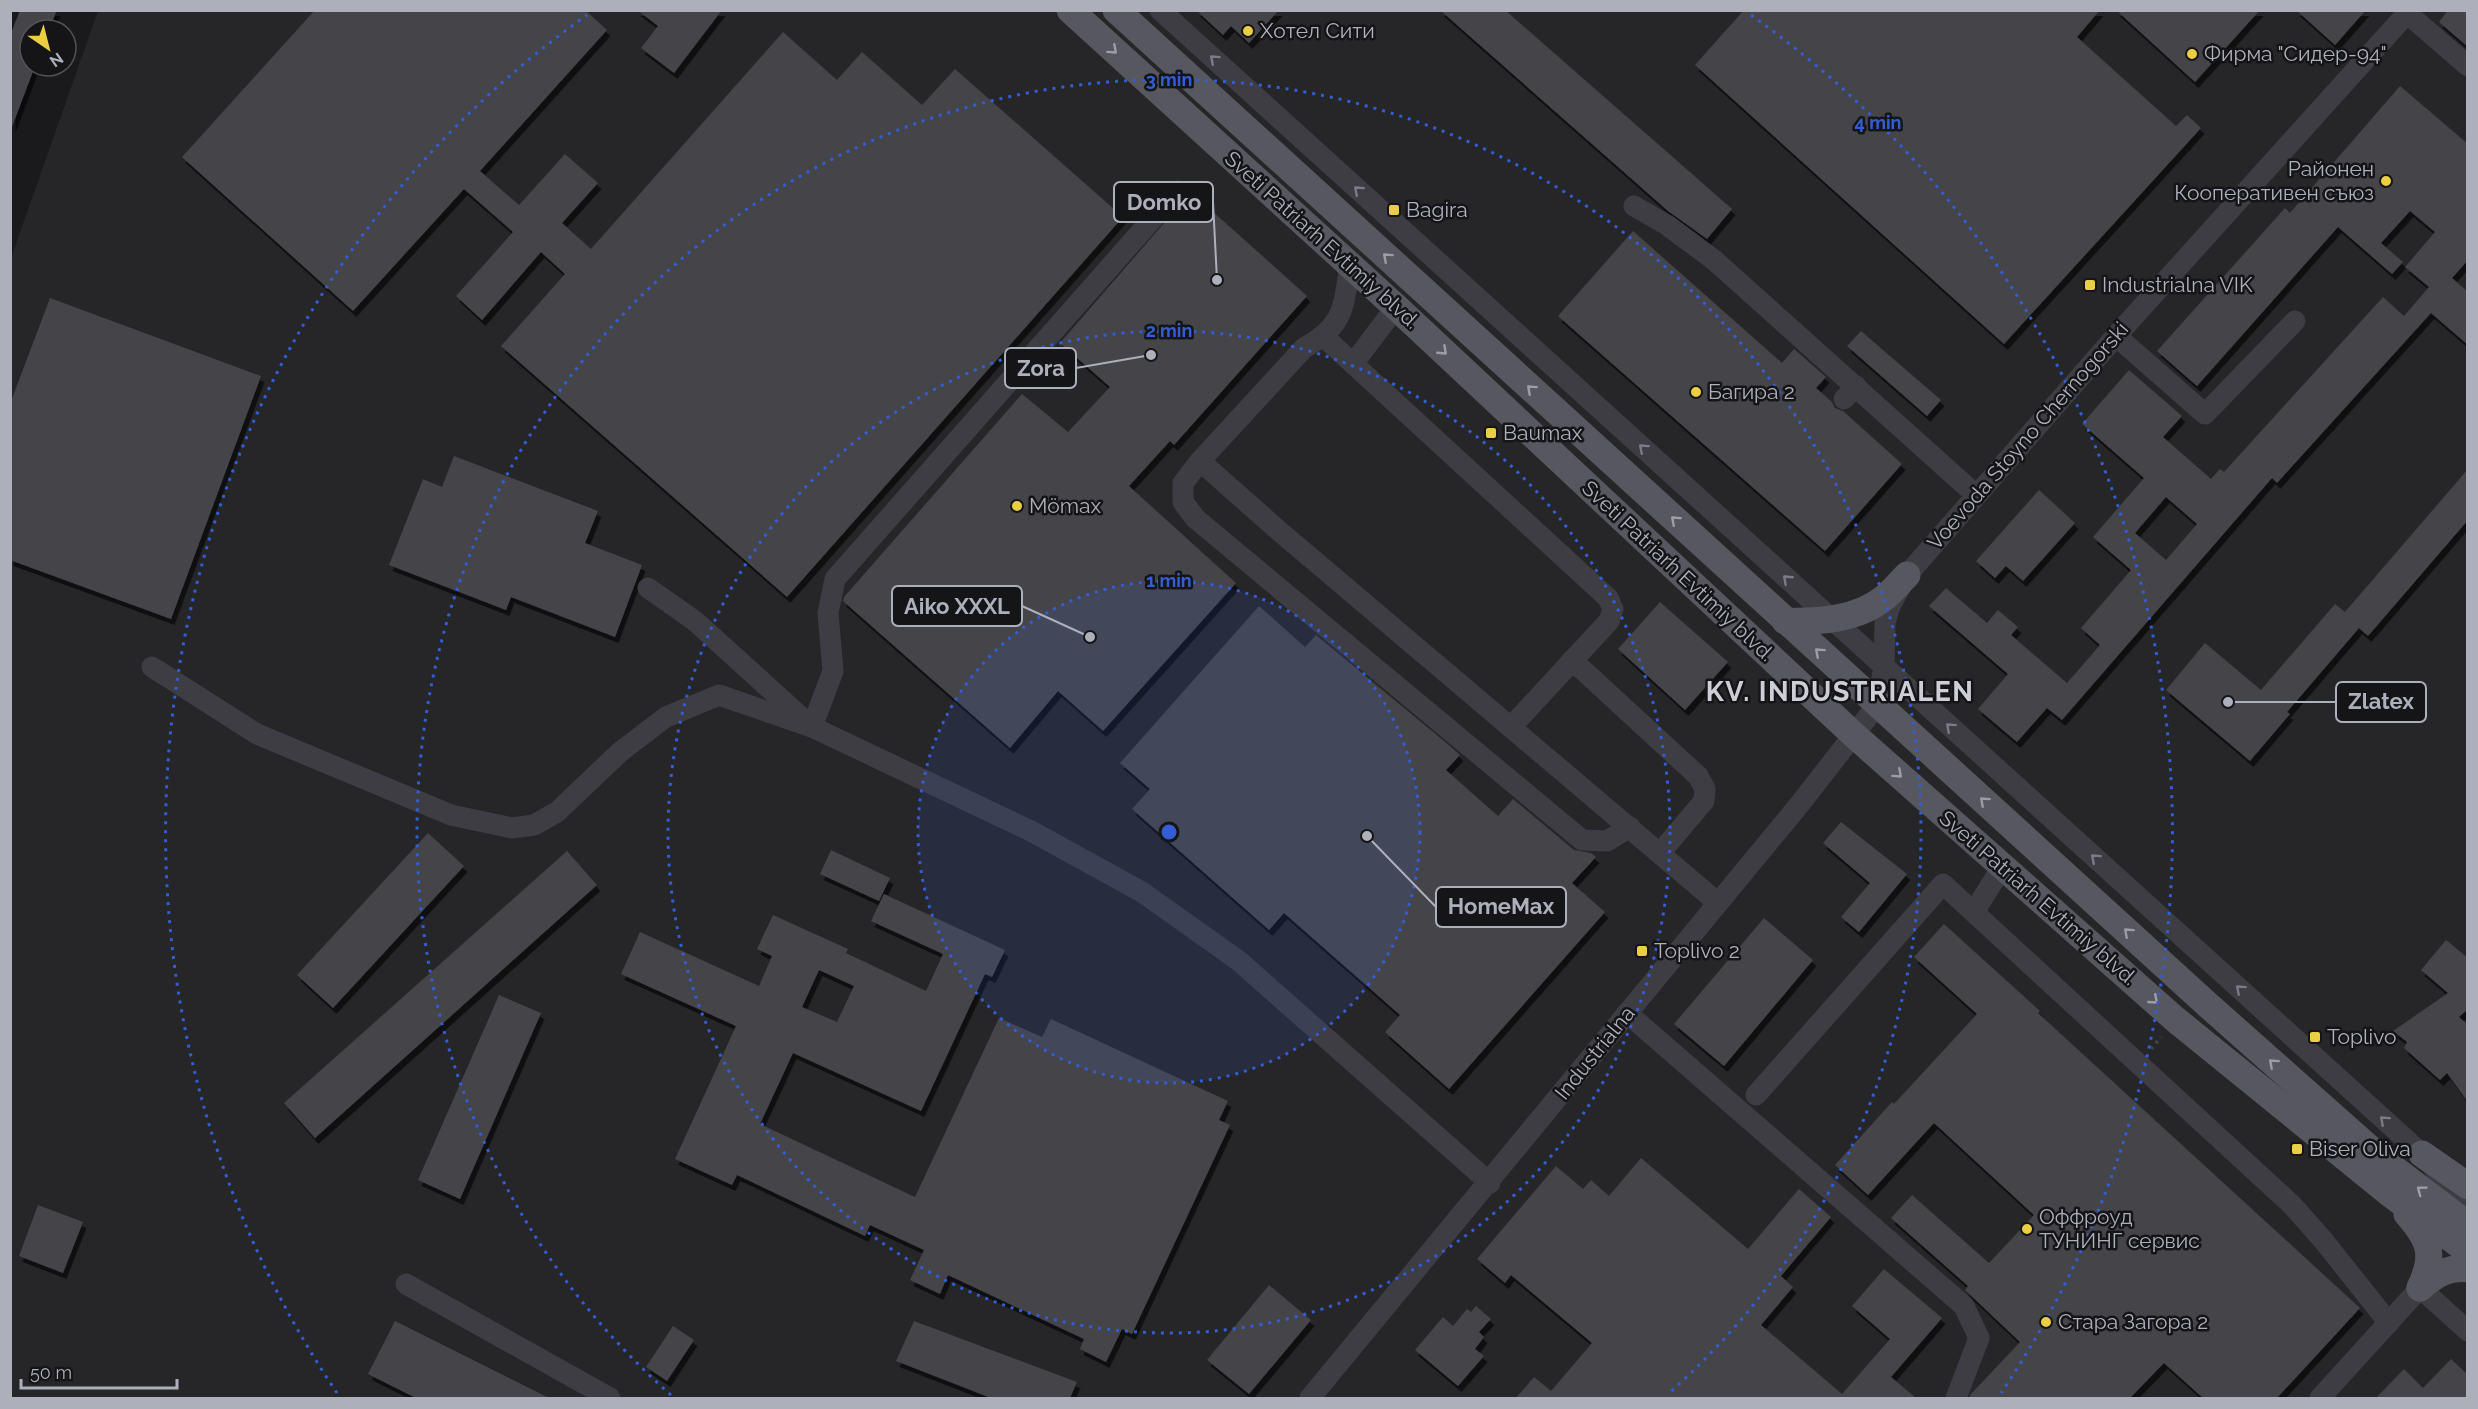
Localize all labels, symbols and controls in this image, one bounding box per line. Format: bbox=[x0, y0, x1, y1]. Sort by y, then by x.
north arrow bbox=[18, 18, 78, 78]
place label: Хотел Сити bbox=[1260, 18, 1375, 43]
marker: Хотел Сити bbox=[1241, 24, 1255, 38]
place label: Фирма "Сидер-94" bbox=[2204, 41, 2387, 66]
one-way arrow bbox=[1106, 43, 1117, 54]
marker: Фирма "Сидер-94" bbox=[2185, 47, 2199, 61]
text: N bbox=[46, 49, 67, 71]
one-way arrow bbox=[1210, 55, 1221, 66]
text: 3 min bbox=[1146, 69, 1192, 90]
text: 4 min bbox=[1855, 112, 1901, 133]
street label: Sveti Patriarh Evtimiy blvd. bbox=[1220, 146, 1425, 334]
place label: Районен Кооперативен съюз bbox=[2174, 156, 2374, 205]
marker: Районен Кооперативен съюз bbox=[2379, 174, 2393, 188]
callout: Domko bbox=[1114, 182, 1213, 222]
one-way arrow bbox=[1354, 186, 1365, 197]
text: Domko bbox=[1127, 189, 1201, 215]
place label: Bagira bbox=[1406, 197, 1468, 222]
marker: Bagira bbox=[1387, 203, 1401, 217]
one-way arrow bbox=[1383, 253, 1393, 264]
place label: Industrialna VIK bbox=[2102, 272, 2253, 297]
marker: Industrialna VIK bbox=[2083, 278, 2097, 292]
street label: Voevoda Stoyno Chernogorski bbox=[1922, 317, 2133, 555]
text: 2 min bbox=[1146, 320, 1192, 341]
one-way arrow bbox=[1437, 344, 1447, 355]
callout: Zora bbox=[1005, 348, 1076, 388]
text: Zora bbox=[1017, 355, 1065, 381]
place label: Багира 2 bbox=[1708, 379, 1795, 404]
one-way arrow bbox=[1527, 385, 1537, 396]
marker: Багира 2 bbox=[1689, 385, 1703, 399]
place label: Baumax bbox=[1503, 420, 1583, 445]
marker: Baumax bbox=[1484, 426, 1498, 440]
one-way arrow bbox=[1639, 444, 1650, 455]
street label: Sveti Patriarh Evtimiy blvd. bbox=[1577, 475, 1780, 666]
place label: Mömax bbox=[1029, 493, 1101, 518]
marker: Mömax bbox=[1010, 499, 1024, 513]
one-way arrow bbox=[1671, 516, 1681, 527]
text: 1 min bbox=[1146, 570, 1192, 591]
one-way arrow bbox=[1783, 576, 1794, 587]
callout: Aiko XXXL bbox=[892, 586, 1022, 626]
text: Aiko XXXL bbox=[904, 593, 1010, 619]
one-way arrow bbox=[1815, 648, 1825, 659]
district label: KV. INDUSTRIALEN bbox=[1706, 676, 1974, 707]
callout: Zlatex bbox=[2336, 682, 2426, 722]
text: Zlatex bbox=[2348, 688, 2414, 714]
one-way arrow bbox=[1947, 723, 1957, 734]
one-way arrow bbox=[1891, 767, 1902, 778]
one-way arrow bbox=[1980, 798, 1991, 809]
street label: Sveti Patriarh Evtimiy blvd. bbox=[1934, 805, 2142, 990]
centre of rings bbox=[1159, 822, 1179, 842]
one-way arrow bbox=[2091, 854, 2102, 865]
callout: HomeMax bbox=[1436, 887, 1566, 927]
text: HomeMax bbox=[1448, 893, 1554, 919]
one-way arrow bbox=[2124, 928, 2135, 939]
place label: Toplivo 2 bbox=[1654, 938, 1740, 963]
marker: Toplivo 2 bbox=[1635, 944, 1649, 958]
one-way arrow bbox=[2236, 985, 2246, 996]
one-way arrow bbox=[2147, 993, 2158, 1004]
street label: Industrialna bbox=[1549, 1001, 1640, 1104]
place label: Toplivo bbox=[2327, 1024, 2397, 1049]
marker: Toplivo bbox=[2308, 1030, 2322, 1044]
one-way arrow bbox=[2269, 1059, 2280, 1070]
one-way arrow bbox=[2380, 1116, 2391, 1127]
place label: Biser Oliva bbox=[2309, 1136, 2411, 1161]
marker: Biser Oliva bbox=[2290, 1142, 2304, 1156]
one-way arrow bbox=[2417, 1186, 2428, 1197]
place label: Оффроуд ТУНИНГ сервис bbox=[2039, 1204, 2200, 1253]
marker: Оффроуд ТУНИНГ сервис bbox=[2020, 1222, 2034, 1236]
place label: Стара Загора 2 bbox=[2058, 1309, 2208, 1334]
marker: Стара Загора 2 bbox=[2039, 1315, 2053, 1329]
scale bar bbox=[21, 1352, 177, 1390]
text: 50 m bbox=[30, 1362, 72, 1383]

